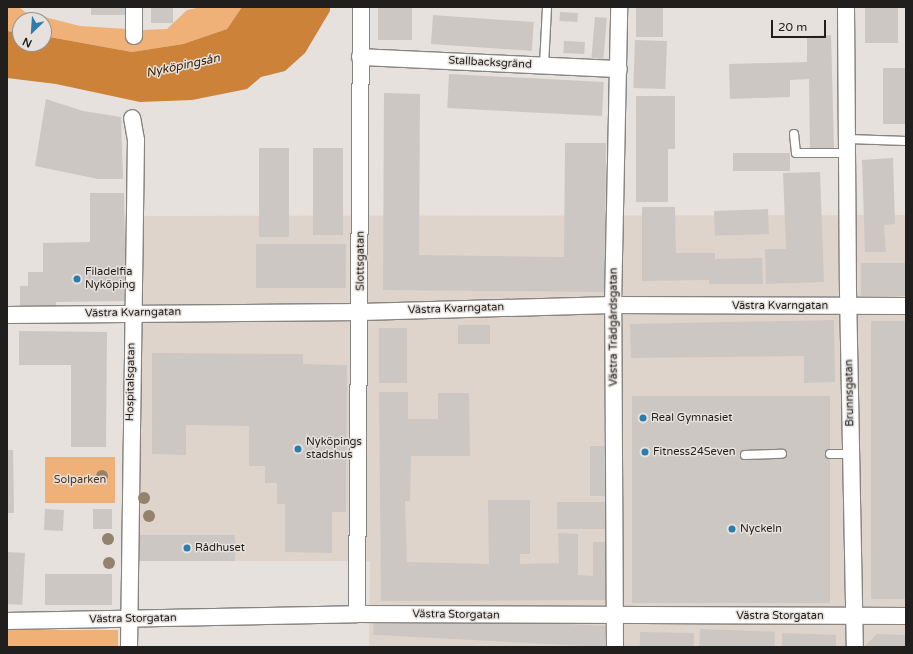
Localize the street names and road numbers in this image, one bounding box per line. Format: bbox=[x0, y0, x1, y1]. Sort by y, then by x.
street label: Stallbacksgränd bbox=[448, 54, 532, 72]
street label: Slottsgatan bbox=[354, 231, 368, 291]
street label: Västra Trädgårdsgatan bbox=[607, 268, 621, 386]
street label: Västra Kvarngatan bbox=[732, 299, 828, 313]
street label: Västra Kvarngatan bbox=[408, 301, 504, 317]
street label: Västra Kvarngatan bbox=[85, 306, 181, 320]
street label: Hospitalsgatan bbox=[124, 343, 138, 421]
street label: Brunnsgatan bbox=[843, 359, 857, 427]
street label: Västra Storgatan bbox=[412, 608, 500, 622]
street label: Västra Storgatan bbox=[736, 609, 824, 623]
street label: Västra Storgatan bbox=[89, 612, 177, 626]

